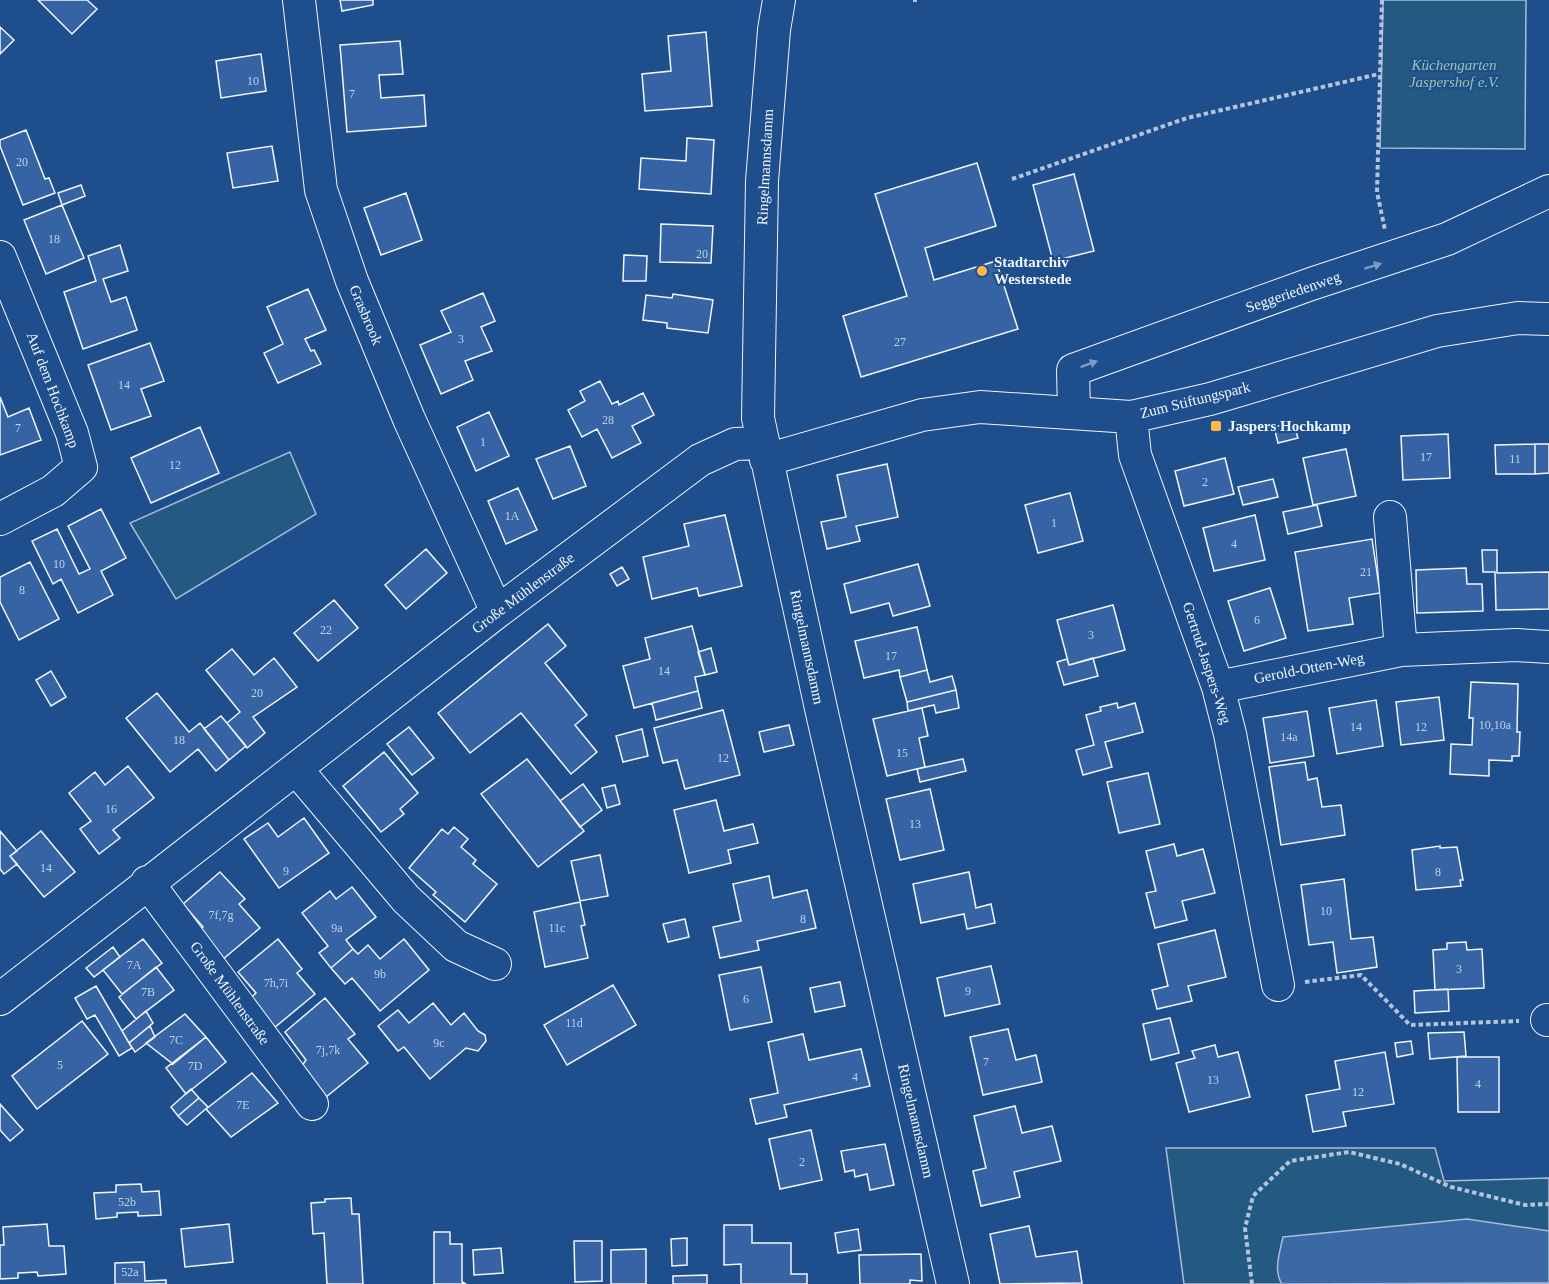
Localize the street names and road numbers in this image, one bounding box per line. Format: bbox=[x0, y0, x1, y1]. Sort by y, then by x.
street label: Ringelmannsdamm bbox=[754, 108, 776, 226]
street label: Seggeriedenweg bbox=[1244, 268, 1343, 316]
street label: Grasbrook bbox=[346, 283, 386, 348]
street label: Auf dem Hochkamp bbox=[24, 330, 82, 450]
street label: Zum Stiftungspark bbox=[1138, 378, 1252, 421]
street label: Große Mühlenstraße bbox=[469, 549, 577, 637]
street label: Ringelmannsdamm bbox=[787, 588, 827, 706]
street label: Gertrud-Jaspers-Weg bbox=[1180, 600, 1234, 726]
street label: Gerold-Otten-Weg bbox=[1252, 649, 1366, 687]
street label: Große Mühlenstraße bbox=[187, 938, 273, 1048]
street label: Ringelmannsdamm bbox=[895, 1062, 937, 1180]

